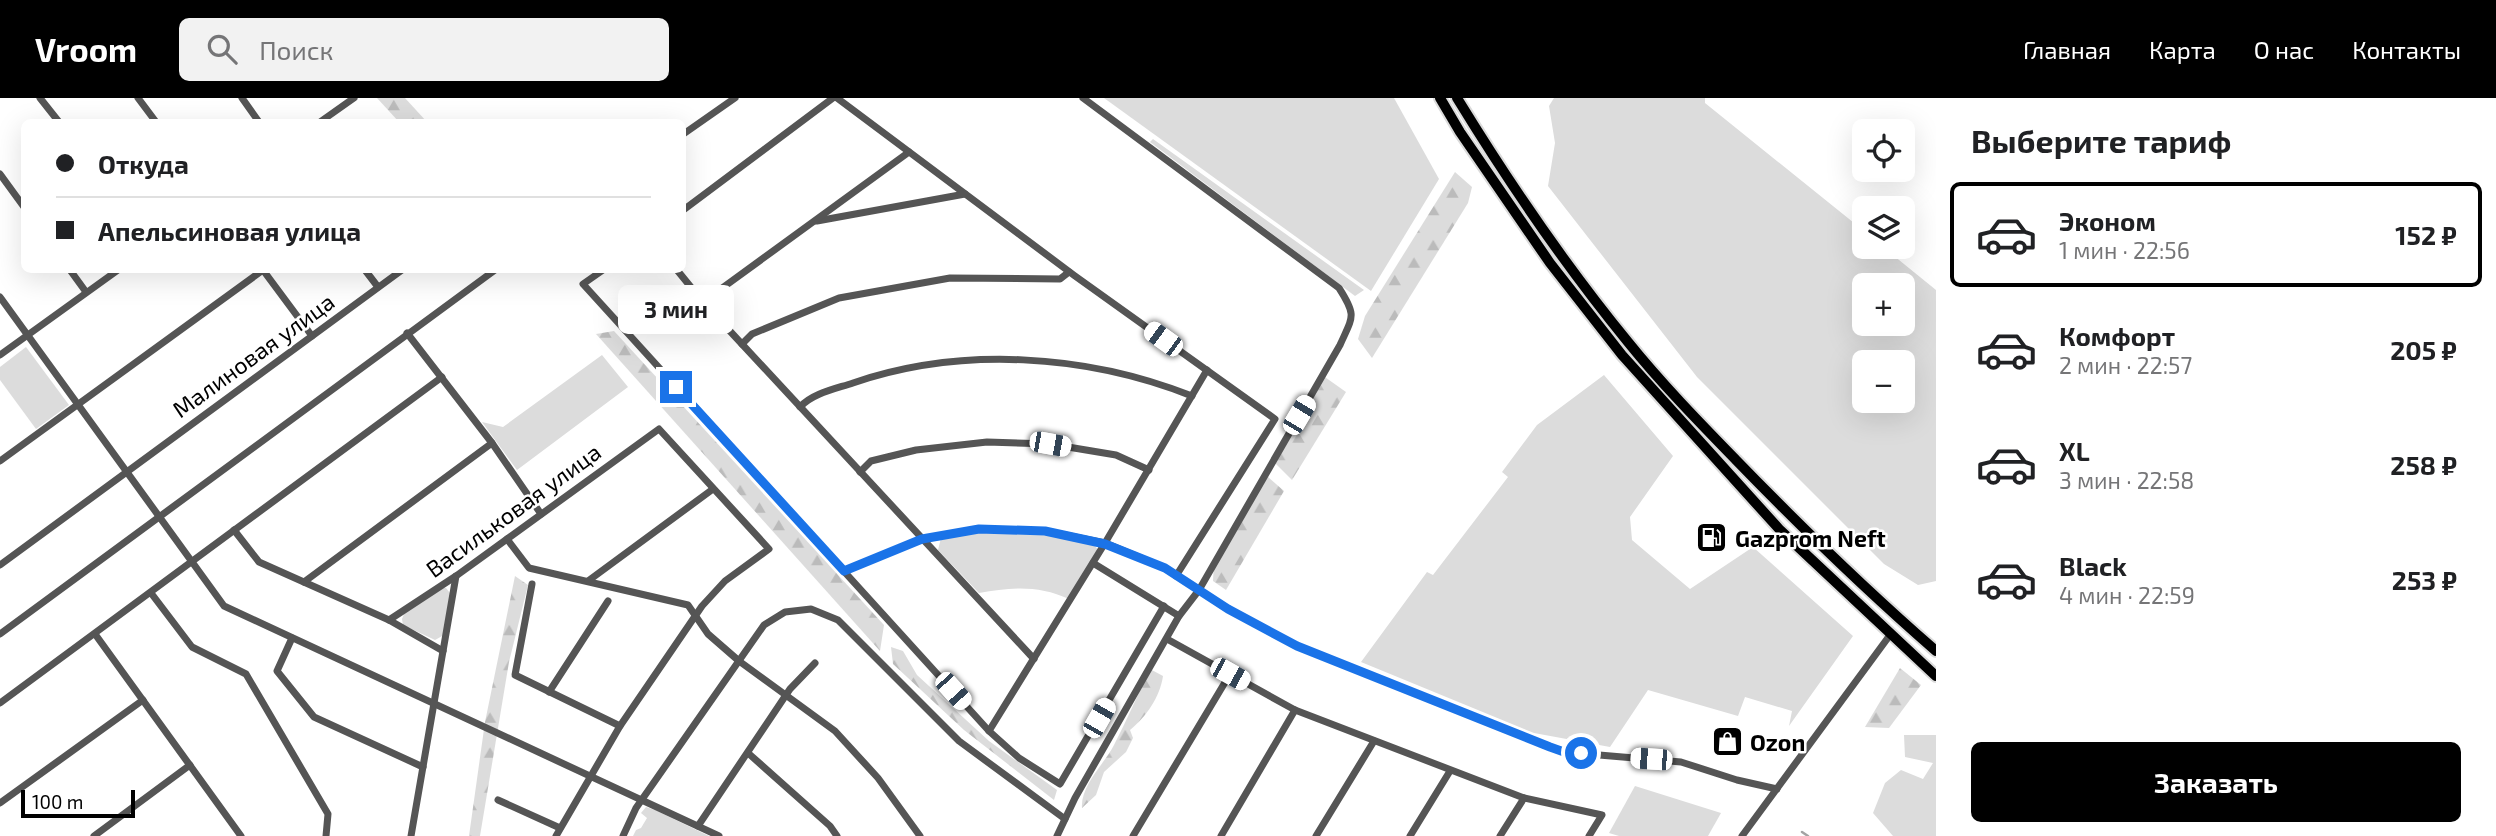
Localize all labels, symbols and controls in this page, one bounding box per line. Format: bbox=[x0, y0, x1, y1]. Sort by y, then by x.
search box bbox=[179, 18, 669, 81]
text: Vroom bbox=[35, 29, 137, 69]
icon: search bbox=[203, 30, 241, 68]
text: Поиск bbox=[259, 34, 333, 65]
text: Главная bbox=[2023, 35, 2111, 64]
text: Карта bbox=[2149, 35, 2216, 64]
text: О нас bbox=[2254, 35, 2314, 64]
text: Контакты bbox=[2352, 35, 2461, 64]
map controls bbox=[1852, 119, 1915, 413]
button: locate bbox=[1852, 119, 1915, 182]
text: Выберите тариф bbox=[1971, 121, 2231, 159]
text: Откуда bbox=[98, 148, 189, 179]
button: layers bbox=[1852, 196, 1915, 259]
icon: car bbox=[1975, 203, 2038, 266]
text: Эконом bbox=[2059, 205, 2156, 236]
text: Апельсиновая улица bbox=[98, 215, 361, 246]
text: 152 ₽ bbox=[2395, 219, 2457, 250]
text: 1 мин · 22:56 bbox=[2059, 236, 2190, 264]
button: + bbox=[1852, 273, 1915, 336]
callout: 3 мин bbox=[618, 286, 734, 334]
street label: Малиновая улица bbox=[167, 287, 340, 424]
text: 3 мин bbox=[644, 295, 708, 323]
car bbox=[1140, 318, 1187, 360]
icon: car bbox=[1975, 318, 2038, 381]
text: Комфорт bbox=[2059, 320, 2175, 351]
text: 205 ₽ bbox=[2390, 334, 2457, 365]
button: − bbox=[1852, 350, 1915, 413]
text: 2 мин · 22:57 bbox=[2059, 351, 2192, 379]
route end bbox=[660, 371, 692, 403]
car bbox=[1280, 392, 1319, 438]
car bbox=[1028, 430, 1073, 458]
icon: car bbox=[1975, 433, 2038, 496]
text: XL bbox=[2059, 435, 2090, 466]
street label: Васильковая улица bbox=[420, 437, 606, 584]
text: 258 ₽ bbox=[2390, 449, 2457, 480]
text: 3 мин · 22:58 bbox=[2059, 466, 2194, 494]
fuel station icon: Gazprom Neft bbox=[1695, 521, 1729, 555]
place label: Gazprom Neft bbox=[1735, 524, 1886, 552]
icon: car bbox=[1975, 548, 2038, 611]
text: Black bbox=[2059, 550, 2127, 581]
text: 253 ₽ bbox=[2392, 564, 2457, 595]
text: 4 мин · 22:59 bbox=[2059, 581, 2195, 609]
car bbox=[1207, 655, 1254, 693]
car bbox=[932, 668, 975, 714]
car bbox=[1080, 695, 1119, 741]
shop icon: Ozon bbox=[1710, 725, 1744, 759]
place label: Ozon bbox=[1750, 728, 1805, 756]
route start bbox=[1565, 737, 1597, 769]
button: Заказать bbox=[1971, 742, 2461, 822]
car bbox=[1630, 747, 1673, 771]
scale bar bbox=[21, 787, 135, 819]
text: 100 m bbox=[32, 790, 83, 813]

